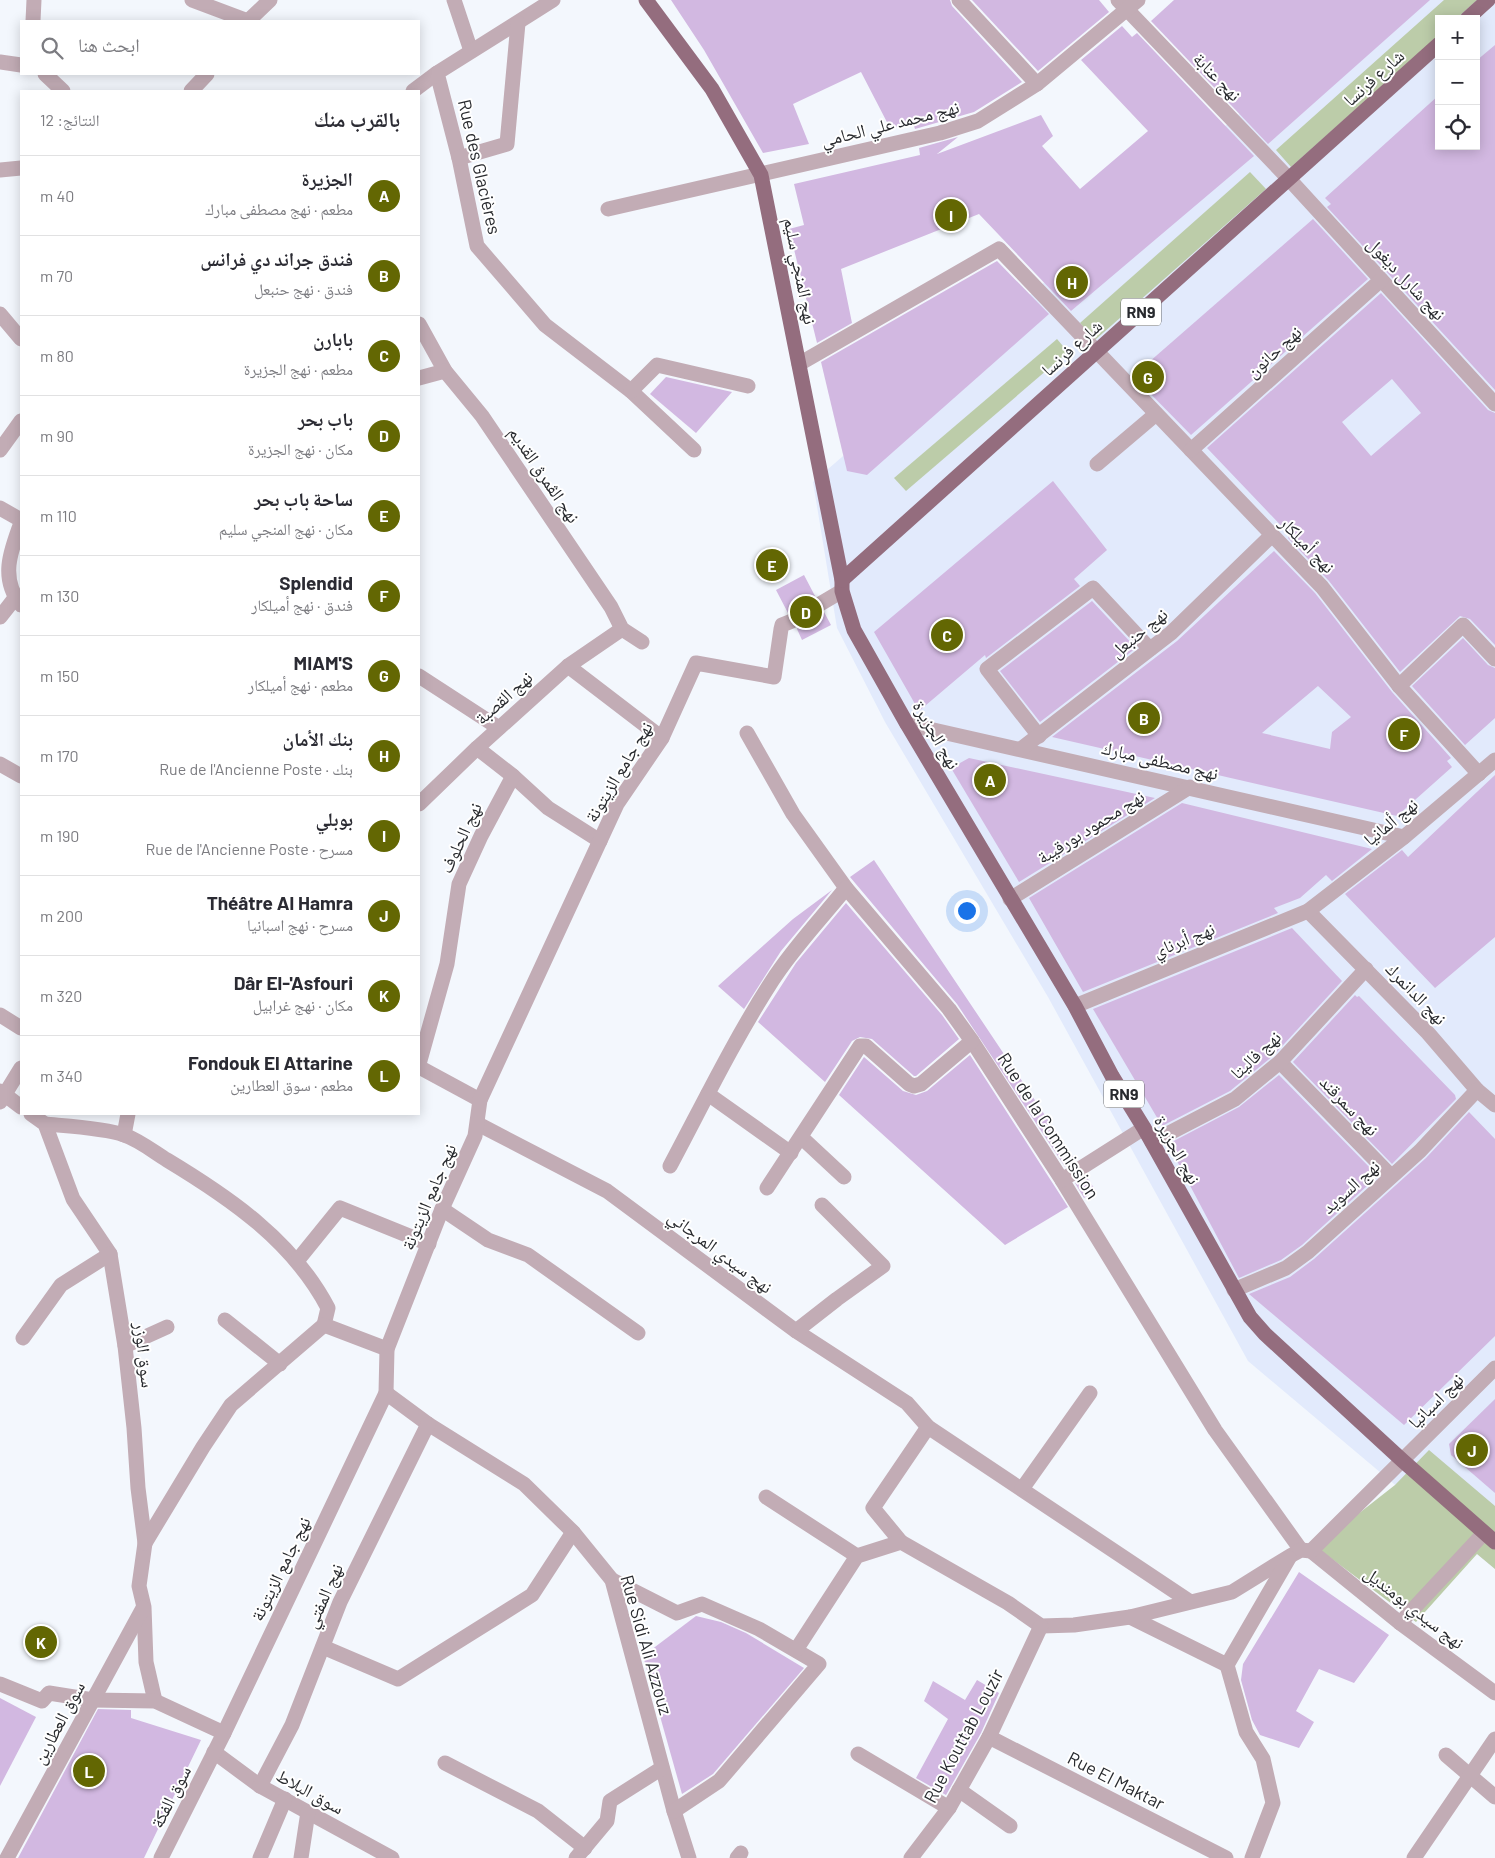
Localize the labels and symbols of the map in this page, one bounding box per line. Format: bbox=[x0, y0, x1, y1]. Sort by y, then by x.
street label: شارع فرنسا bbox=[1338, 44, 1409, 111]
street label: نهج عنابة bbox=[1188, 47, 1246, 107]
street label: نهج محمد علي الحامي bbox=[818, 95, 962, 155]
street label: Rue des Glacières bbox=[454, 97, 506, 236]
pin: I bbox=[935, 196, 967, 234]
street label: نهج المنجي سليم bbox=[775, 216, 822, 327]
street label: نهج شارل ديغول bbox=[1361, 232, 1451, 326]
pin: H bbox=[1056, 263, 1088, 301]
road number: RN9 bbox=[1121, 298, 1161, 326]
street label: شارع فرنسا bbox=[1036, 314, 1107, 381]
street label: نهج حانون bbox=[1241, 321, 1307, 383]
pin: G bbox=[1132, 358, 1164, 396]
street label: نهج الڨمرڨ القديم bbox=[503, 422, 585, 528]
street label: نهج أميلكار bbox=[1273, 511, 1340, 579]
pin: E bbox=[756, 546, 788, 584]
pin: D bbox=[790, 593, 822, 631]
street label: نهج حنبعل bbox=[1105, 602, 1173, 664]
pin: C bbox=[931, 616, 963, 654]
street label: نهج القصبة bbox=[470, 666, 538, 730]
street label: نهج الجزيرة bbox=[907, 696, 965, 774]
pin: B bbox=[1128, 699, 1160, 737]
pin: F bbox=[1388, 715, 1420, 753]
street label: نهج جامع الزيتونة bbox=[580, 717, 658, 827]
street label: نهج مصطفى مبارك bbox=[1099, 736, 1221, 786]
pin: A bbox=[974, 761, 1006, 799]
street label: نهج محمود بورقيبة bbox=[1033, 784, 1149, 870]
street label: نهج ألمانيا bbox=[1359, 793, 1423, 851]
street label: نهج الحلوف bbox=[434, 799, 488, 877]
your location bbox=[954, 898, 980, 924]
street label: نهج أبرناي bbox=[1150, 917, 1219, 966]
street label: نهج الدانمرك bbox=[1380, 958, 1452, 1030]
street label: نهج فاليتا bbox=[1226, 1025, 1286, 1085]
street label: Rue de la Commission bbox=[993, 1048, 1104, 1203]
street label: نهج سمرقند bbox=[1314, 1071, 1384, 1141]
road number: RN9 bbox=[1104, 1080, 1144, 1108]
street label: نهج الجزيرة bbox=[1148, 1111, 1206, 1189]
street label: نهج جامع الزيتونة bbox=[396, 1140, 462, 1254]
street label: نهج السويد bbox=[1317, 1154, 1385, 1220]
street label: نهج سيدي المرجاني bbox=[661, 1205, 777, 1301]
street label: سوق الوزر bbox=[129, 1320, 160, 1389]
street label: نهج اسبانيا bbox=[1403, 1368, 1469, 1434]
pin: J bbox=[1456, 1431, 1488, 1469]
street label: نهج جامع الزيتونة bbox=[245, 1513, 317, 1625]
street label: نهج المفتي bbox=[299, 1560, 351, 1633]
street label: نهج سيدي بومنديل bbox=[1357, 1561, 1469, 1657]
street label: Rue Sidi Ali Azzouz bbox=[616, 1572, 677, 1717]
pin: K bbox=[25, 1623, 57, 1661]
street label: Rue Kouttab Louzir bbox=[919, 1664, 1008, 1806]
street label: سوق العطارين bbox=[27, 1677, 90, 1768]
street label: Rue El Maktar bbox=[1064, 1746, 1169, 1814]
pin: L bbox=[73, 1752, 105, 1790]
street label: سوق الفكة bbox=[145, 1762, 196, 1832]
street label: سوق البلاط bbox=[272, 1764, 348, 1819]

